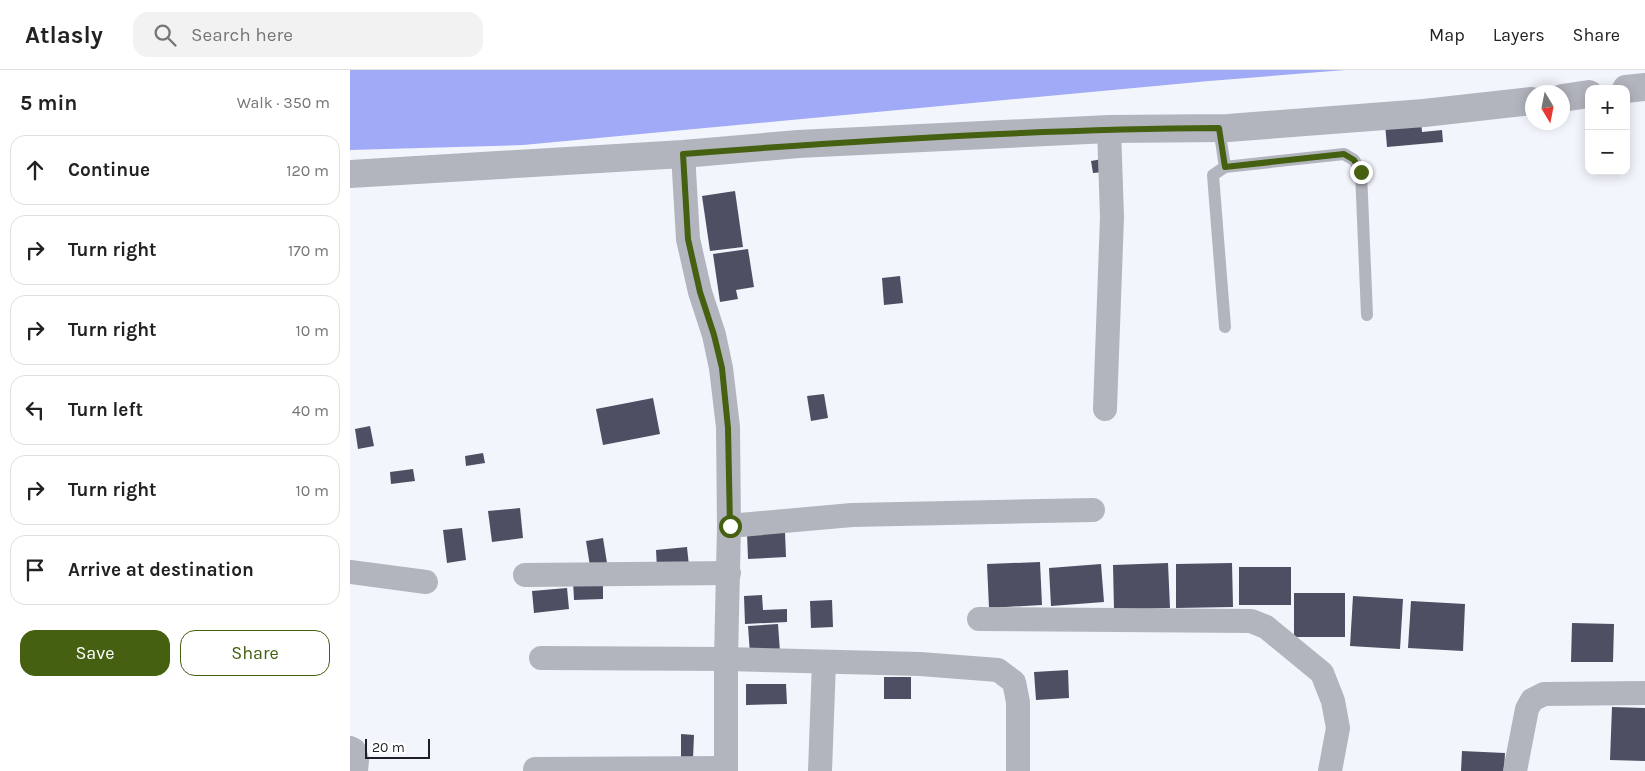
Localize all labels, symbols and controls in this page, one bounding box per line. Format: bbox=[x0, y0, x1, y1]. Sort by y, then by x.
search box bbox=[133, 12, 483, 57]
text: Atlasly bbox=[25, 21, 103, 49]
icon: search bbox=[151, 21, 179, 49]
text: Search here bbox=[191, 24, 293, 46]
text: Map bbox=[1429, 24, 1465, 46]
text: Layers bbox=[1493, 24, 1545, 46]
text: Share bbox=[1573, 24, 1620, 46]
north arrow bbox=[1525, 85, 1570, 130]
map controls bbox=[1585, 85, 1630, 175]
button: + bbox=[1585, 85, 1630, 130]
text: 5 min bbox=[20, 91, 77, 115]
text: Walk · 350 m bbox=[237, 93, 330, 112]
button: − bbox=[1585, 130, 1630, 175]
icon: ahead bbox=[21, 156, 49, 184]
text: Continue bbox=[68, 159, 150, 181]
text: 120 m bbox=[286, 161, 329, 180]
route end bbox=[1350, 161, 1373, 184]
icon: right bbox=[21, 236, 49, 264]
text: Turn right bbox=[68, 239, 157, 261]
text: 170 m bbox=[288, 241, 329, 260]
icon: right bbox=[21, 316, 49, 344]
text: Turn right bbox=[68, 319, 157, 341]
text: 10 m bbox=[295, 321, 329, 340]
icon: left bbox=[21, 396, 49, 424]
text: Turn left bbox=[68, 399, 143, 421]
text: 40 m bbox=[292, 401, 329, 420]
icon: right bbox=[21, 476, 49, 504]
text: Turn right bbox=[68, 479, 157, 501]
text: 10 m bbox=[295, 481, 329, 500]
route start bbox=[719, 515, 742, 538]
icon: arrive bbox=[21, 556, 49, 584]
text: Arrive at destination bbox=[68, 559, 254, 581]
button: Save bbox=[20, 630, 170, 676]
button: Share bbox=[180, 630, 330, 676]
scale bar bbox=[365, 736, 430, 759]
text: 20 m bbox=[372, 739, 405, 756]

